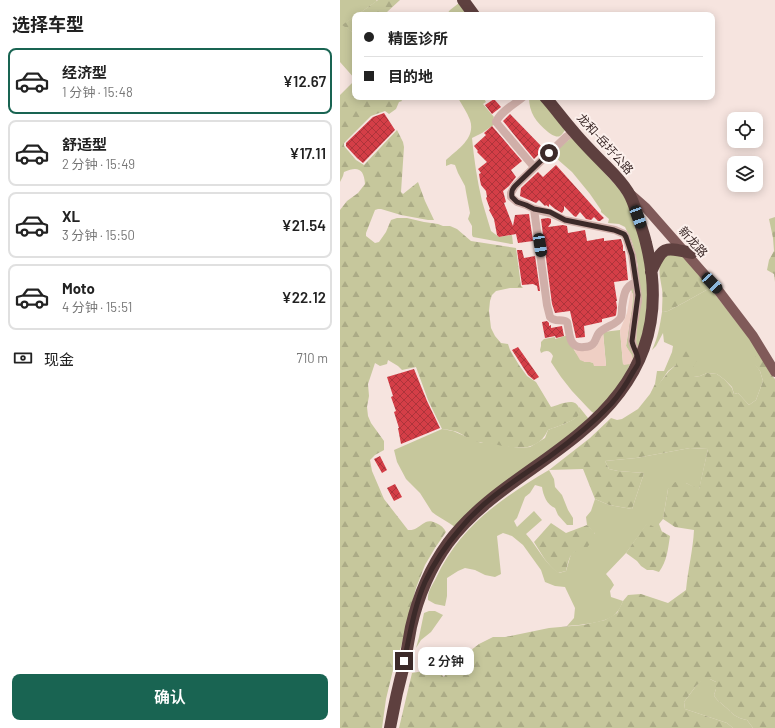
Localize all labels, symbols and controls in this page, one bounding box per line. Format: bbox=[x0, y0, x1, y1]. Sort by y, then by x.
text: 选择车型 bbox=[12, 13, 84, 35]
text: 精医诊所 bbox=[388, 29, 448, 47]
icon: car bbox=[14, 63, 50, 99]
text: 经济型 bbox=[62, 63, 107, 81]
text: 目的地 bbox=[388, 67, 433, 85]
text: ¥12.67 bbox=[283, 72, 326, 90]
text: 1 分钟 · 15:48 bbox=[62, 84, 133, 100]
street label: 龙和-岳圩公路 bbox=[575, 110, 637, 177]
map controls bbox=[727, 112, 763, 192]
button: locate bbox=[727, 112, 763, 148]
icon: car bbox=[14, 135, 50, 171]
text: 舒适型 bbox=[62, 135, 107, 153]
text: ¥17.11 bbox=[289, 144, 326, 162]
route start bbox=[540, 144, 558, 162]
text: 2 分钟 · 15:49 bbox=[62, 156, 135, 172]
button: layers bbox=[727, 156, 763, 192]
car bbox=[628, 204, 648, 230]
icon: car bbox=[14, 207, 50, 243]
text: XL bbox=[62, 207, 80, 225]
text: ¥21.54 bbox=[281, 216, 326, 234]
street label: 新龙路 bbox=[676, 223, 711, 259]
text: 3 分钟 · 15:50 bbox=[62, 227, 135, 243]
car bbox=[532, 232, 548, 258]
car bbox=[699, 270, 725, 296]
icon: car bbox=[14, 279, 50, 315]
text: Moto bbox=[62, 279, 95, 297]
text: ¥22.12 bbox=[282, 288, 326, 306]
text: 4 分钟 · 15:51 bbox=[62, 299, 132, 315]
icon: cash bbox=[12, 347, 34, 369]
text: 现金 bbox=[44, 350, 74, 368]
text: 710 m bbox=[297, 350, 328, 366]
callout: 2 分钟 bbox=[418, 647, 474, 675]
route end bbox=[395, 652, 413, 670]
text: 2 分钟 bbox=[428, 653, 464, 669]
button: 确认 bbox=[12, 674, 328, 720]

